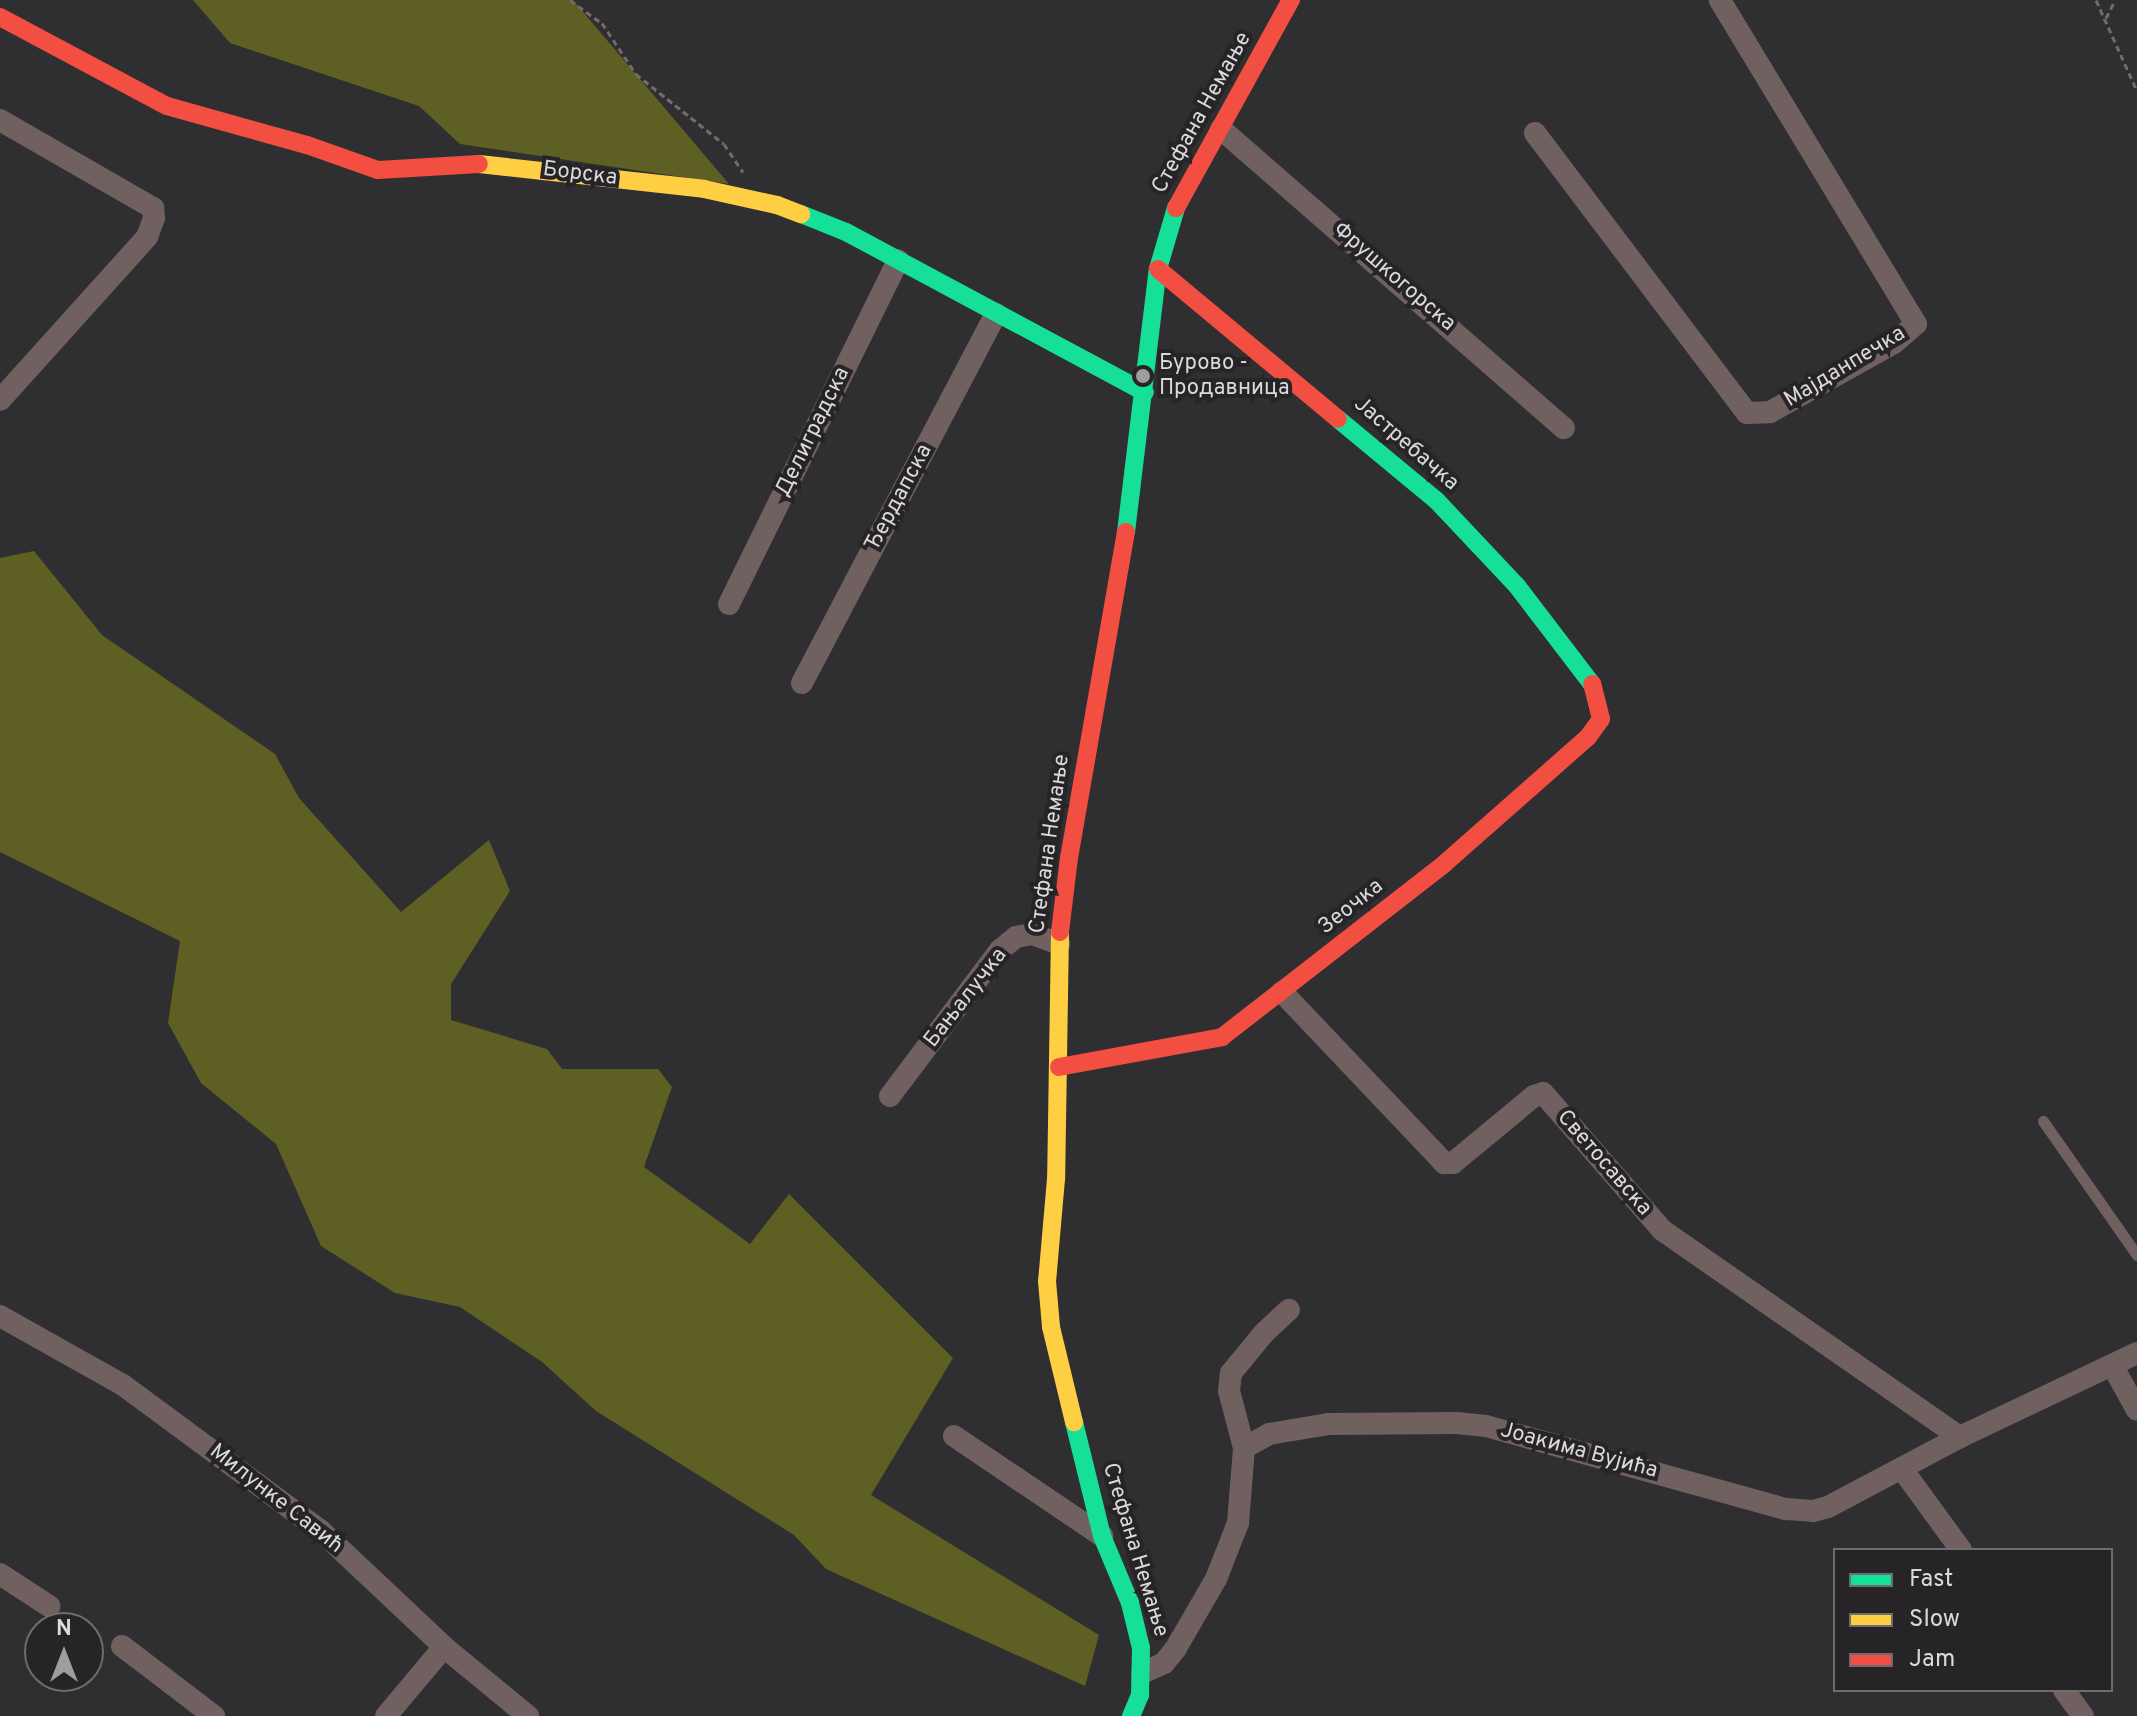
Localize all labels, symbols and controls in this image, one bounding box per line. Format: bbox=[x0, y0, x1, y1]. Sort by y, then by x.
street label: Стефана Немање bbox=[1147, 28, 1257, 198]
street label: Борска bbox=[541, 156, 619, 192]
street label: Фрушкогорска bbox=[1327, 217, 1461, 337]
street label: Мајданпечка bbox=[1780, 321, 1910, 413]
place label: Бурово - Продавница bbox=[1159, 350, 1289, 402]
street label: Делиградска bbox=[770, 363, 856, 501]
marker: Бурово - Продавница bbox=[1134, 367, 1152, 385]
street label: Јастребачка bbox=[1348, 391, 1464, 497]
street label: Ђердапска bbox=[860, 440, 938, 556]
street label: Стефана Немање bbox=[1024, 753, 1076, 935]
street label: Зеочка bbox=[1313, 873, 1389, 941]
street label: Бањалучка bbox=[919, 943, 1013, 1053]
street label: Светосавска bbox=[1551, 1105, 1657, 1221]
street label: Јоакима Вујића bbox=[1497, 1417, 1661, 1485]
street label: Милунке Савић bbox=[204, 1439, 348, 1559]
street label: Стефана Немање bbox=[1096, 1460, 1174, 1640]
legend bbox=[1833, 1548, 2113, 1692]
text: Fast bbox=[1909, 1565, 1953, 1595]
text: Slow bbox=[1909, 1605, 1960, 1635]
north arrow bbox=[24, 1612, 104, 1692]
text: N bbox=[56, 1616, 72, 1643]
text: Jam bbox=[1909, 1645, 1955, 1675]

